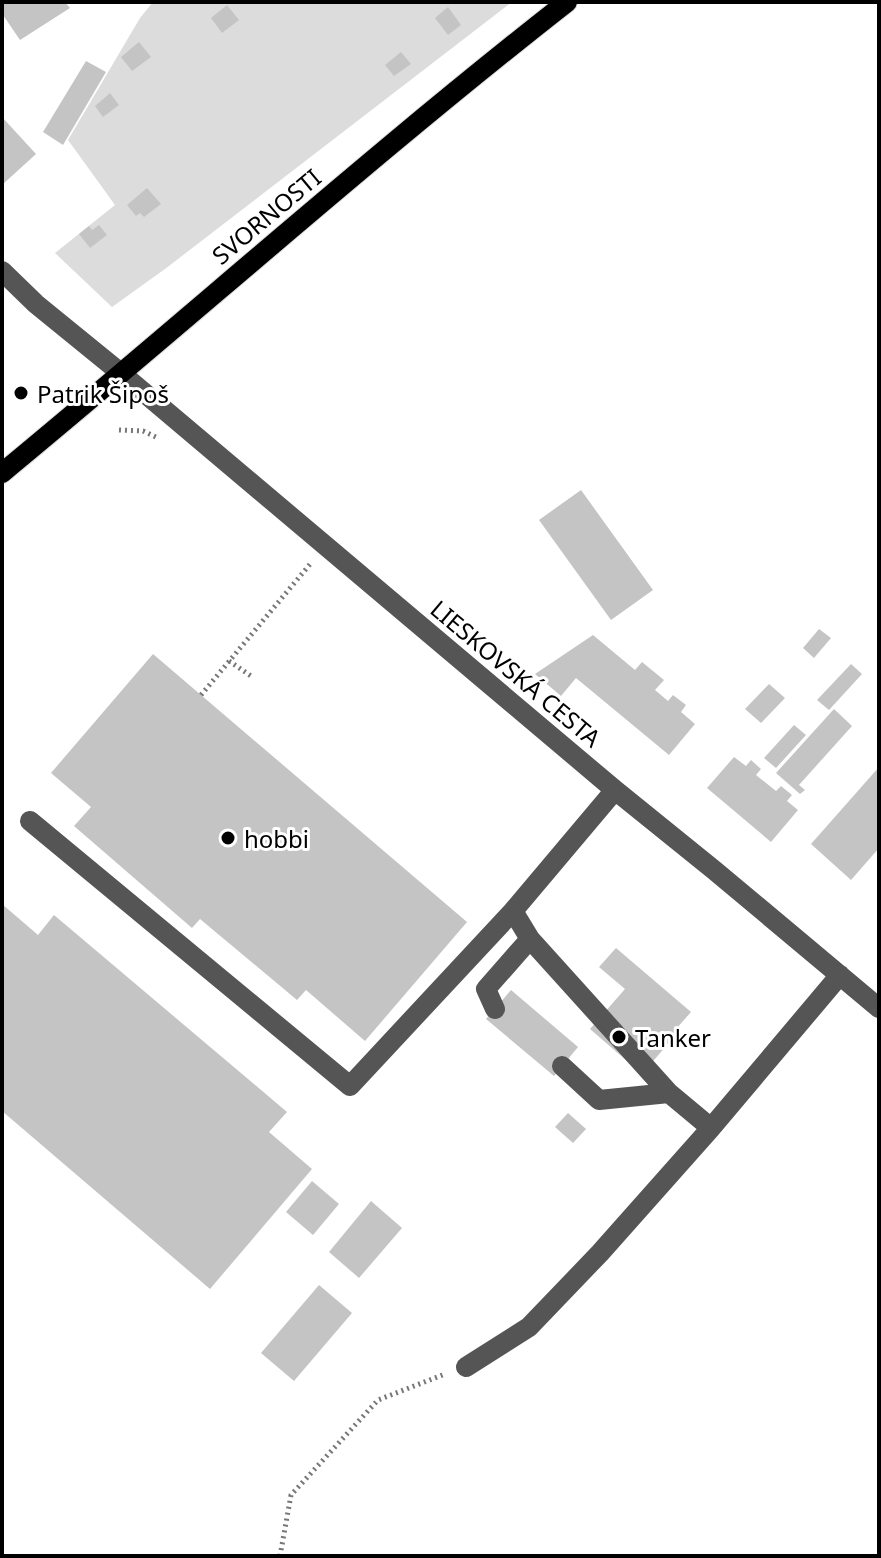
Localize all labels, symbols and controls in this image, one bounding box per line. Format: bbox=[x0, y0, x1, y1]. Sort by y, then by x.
street label: SVORNOSTI bbox=[205, 161, 327, 271]
place label: Patrik Šipoš bbox=[37, 377, 169, 410]
marker: Patrik Šipoš bbox=[12, 384, 30, 402]
street label: LIESKOVSKÁ CESTA bbox=[424, 592, 609, 754]
place label: hobbi bbox=[244, 822, 309, 855]
marker: hobbi bbox=[219, 829, 237, 847]
place label: Tanker bbox=[635, 1021, 711, 1054]
marker: Tanker bbox=[610, 1028, 628, 1046]

